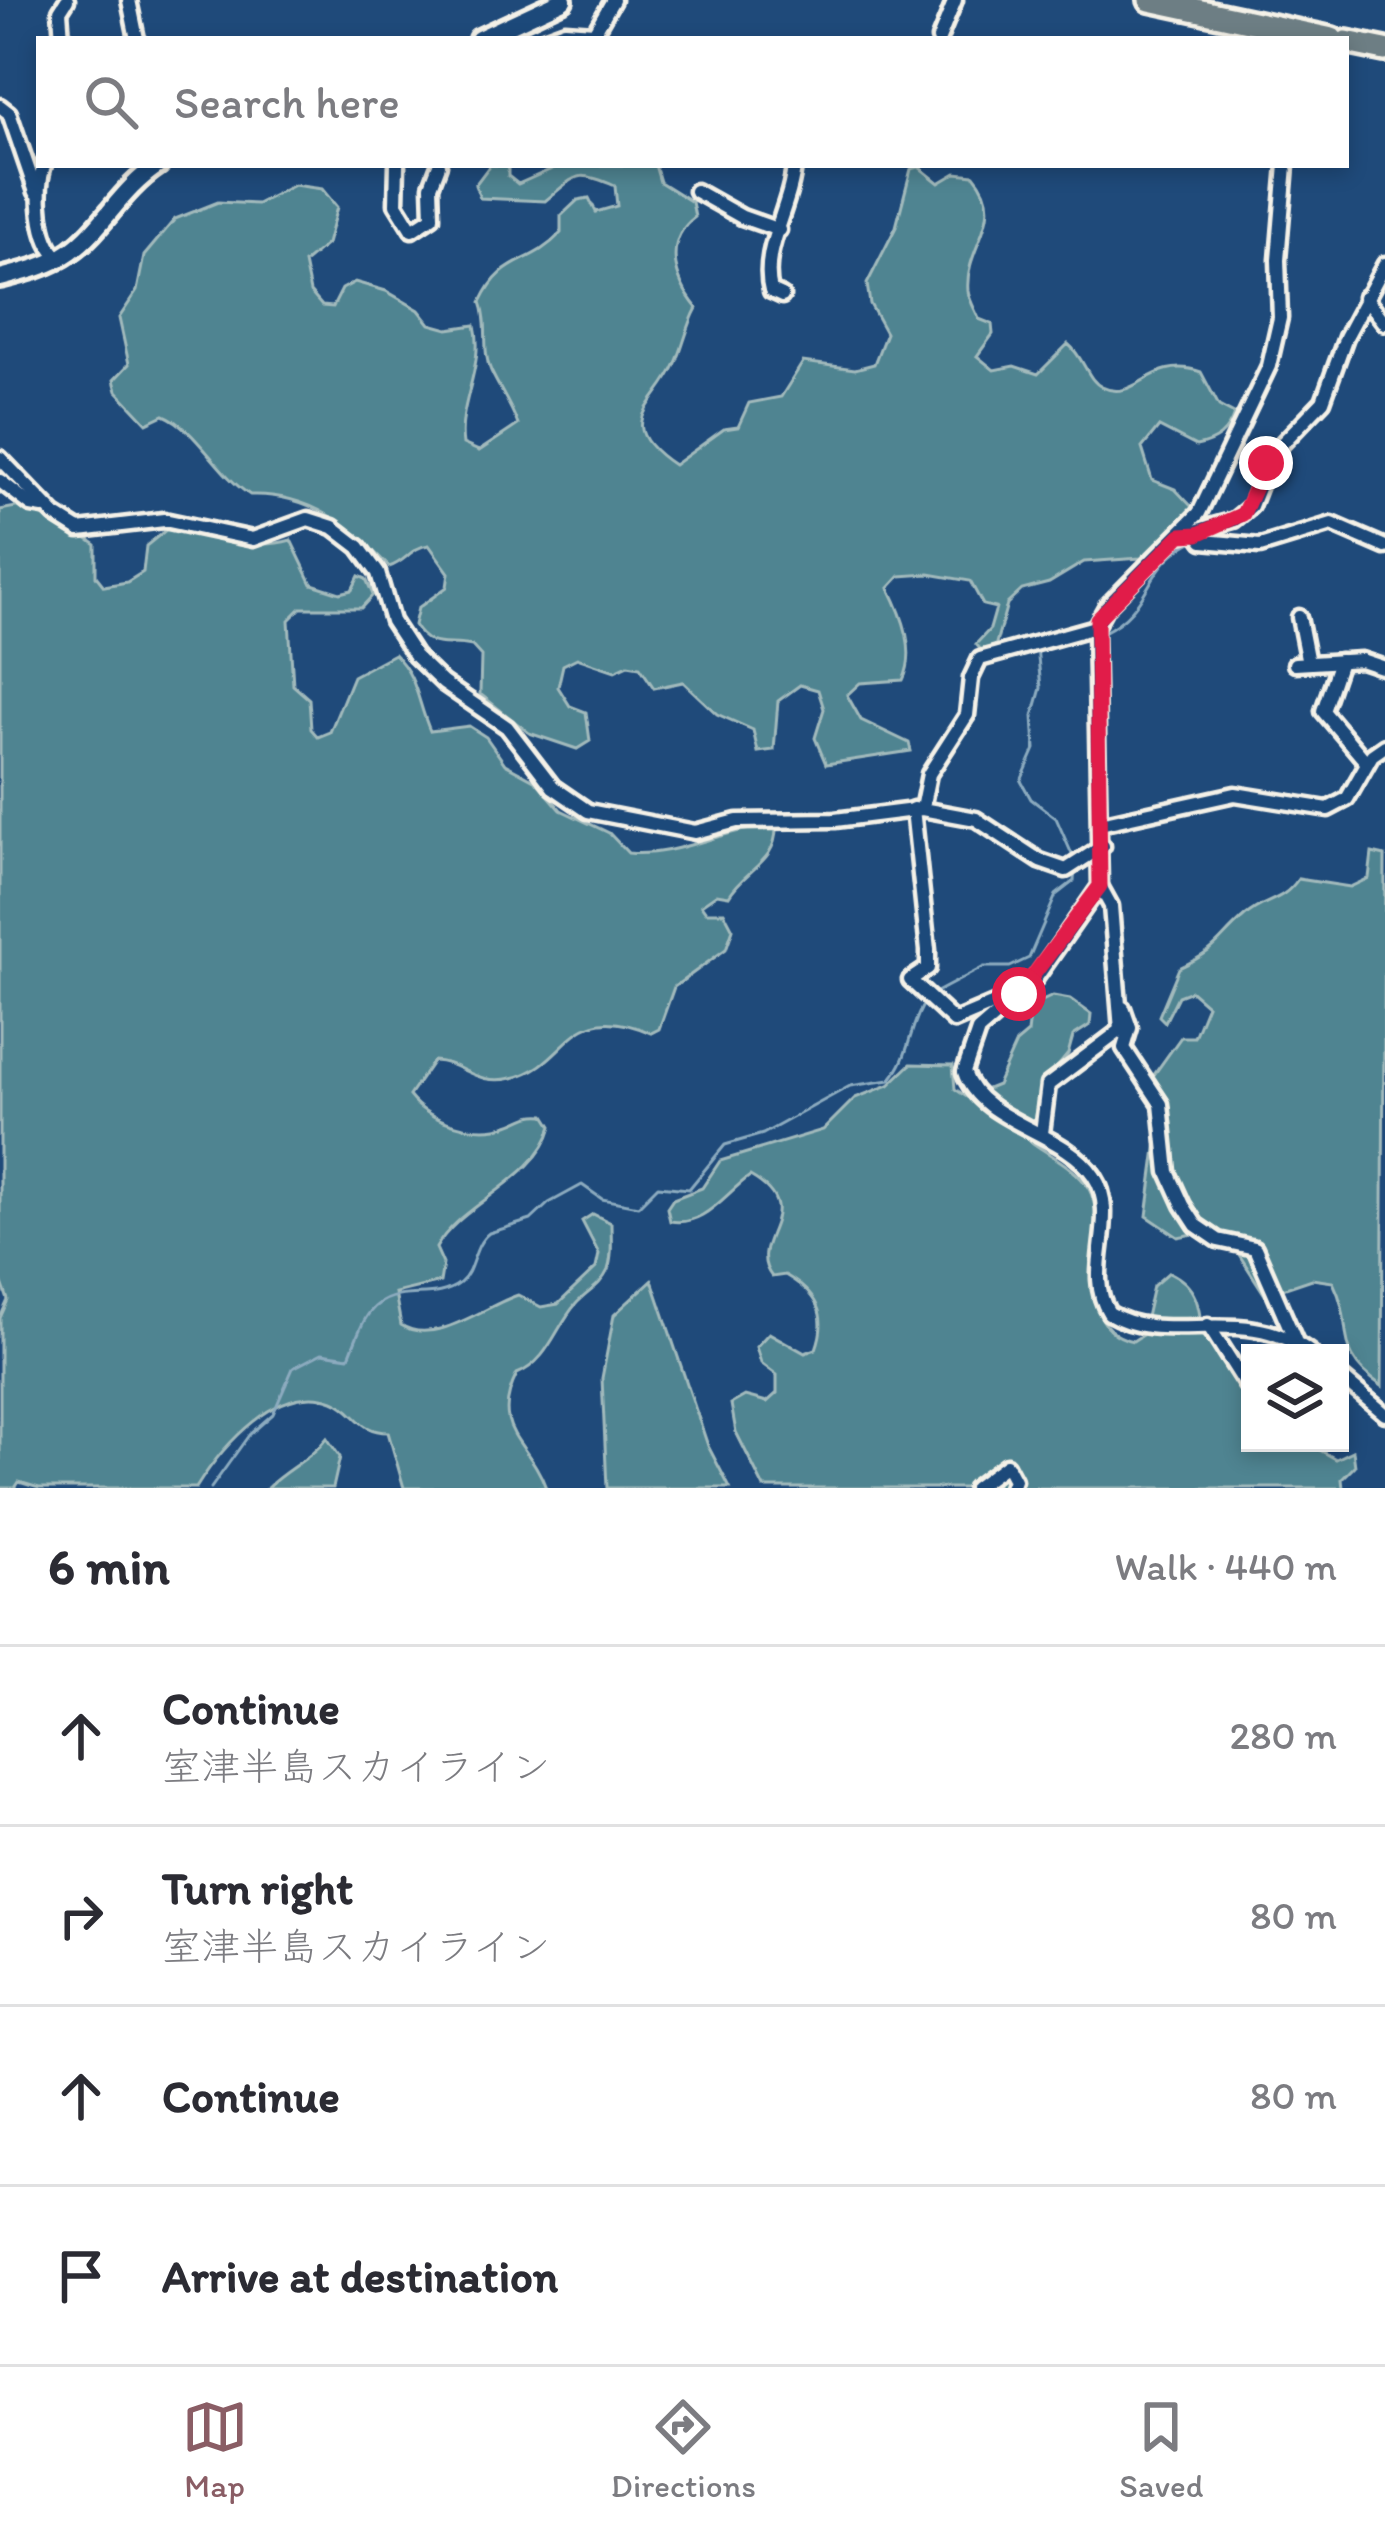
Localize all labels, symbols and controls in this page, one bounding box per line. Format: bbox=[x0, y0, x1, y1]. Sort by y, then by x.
search box bbox=[36, 36, 1349, 168]
icon: search bbox=[78, 69, 144, 135]
text: Search here bbox=[174, 75, 400, 129]
route end bbox=[1239, 436, 1293, 490]
route start bbox=[992, 967, 1046, 1021]
map controls bbox=[1241, 1344, 1349, 1452]
button: layers bbox=[1241, 1344, 1349, 1452]
text: 6 min bbox=[48, 1536, 170, 1597]
text: Walk · 440 m bbox=[1114, 1543, 1337, 1590]
text: Continue bbox=[162, 1681, 340, 1735]
icon: ahead bbox=[48, 1703, 114, 1769]
text: 280 m bbox=[1230, 1712, 1337, 1759]
text: 室津半島スカイライン bbox=[162, 1743, 550, 1790]
text: Turn right bbox=[162, 1861, 353, 1915]
icon: right bbox=[48, 1883, 114, 1949]
text: 80 m bbox=[1250, 1892, 1337, 1939]
text: 室津半島スカイライン bbox=[162, 1923, 550, 1970]
icon: ahead bbox=[48, 2063, 114, 2129]
text: Continue bbox=[162, 2069, 340, 2123]
text: 80 m bbox=[1250, 2072, 1337, 2119]
icon: arrive bbox=[48, 2243, 114, 2309]
text: Arrive at destination bbox=[162, 2249, 558, 2303]
tab: Map bbox=[182, 2394, 248, 2505]
tab: Directions bbox=[611, 2394, 756, 2505]
tab: Saved bbox=[1119, 2394, 1203, 2505]

